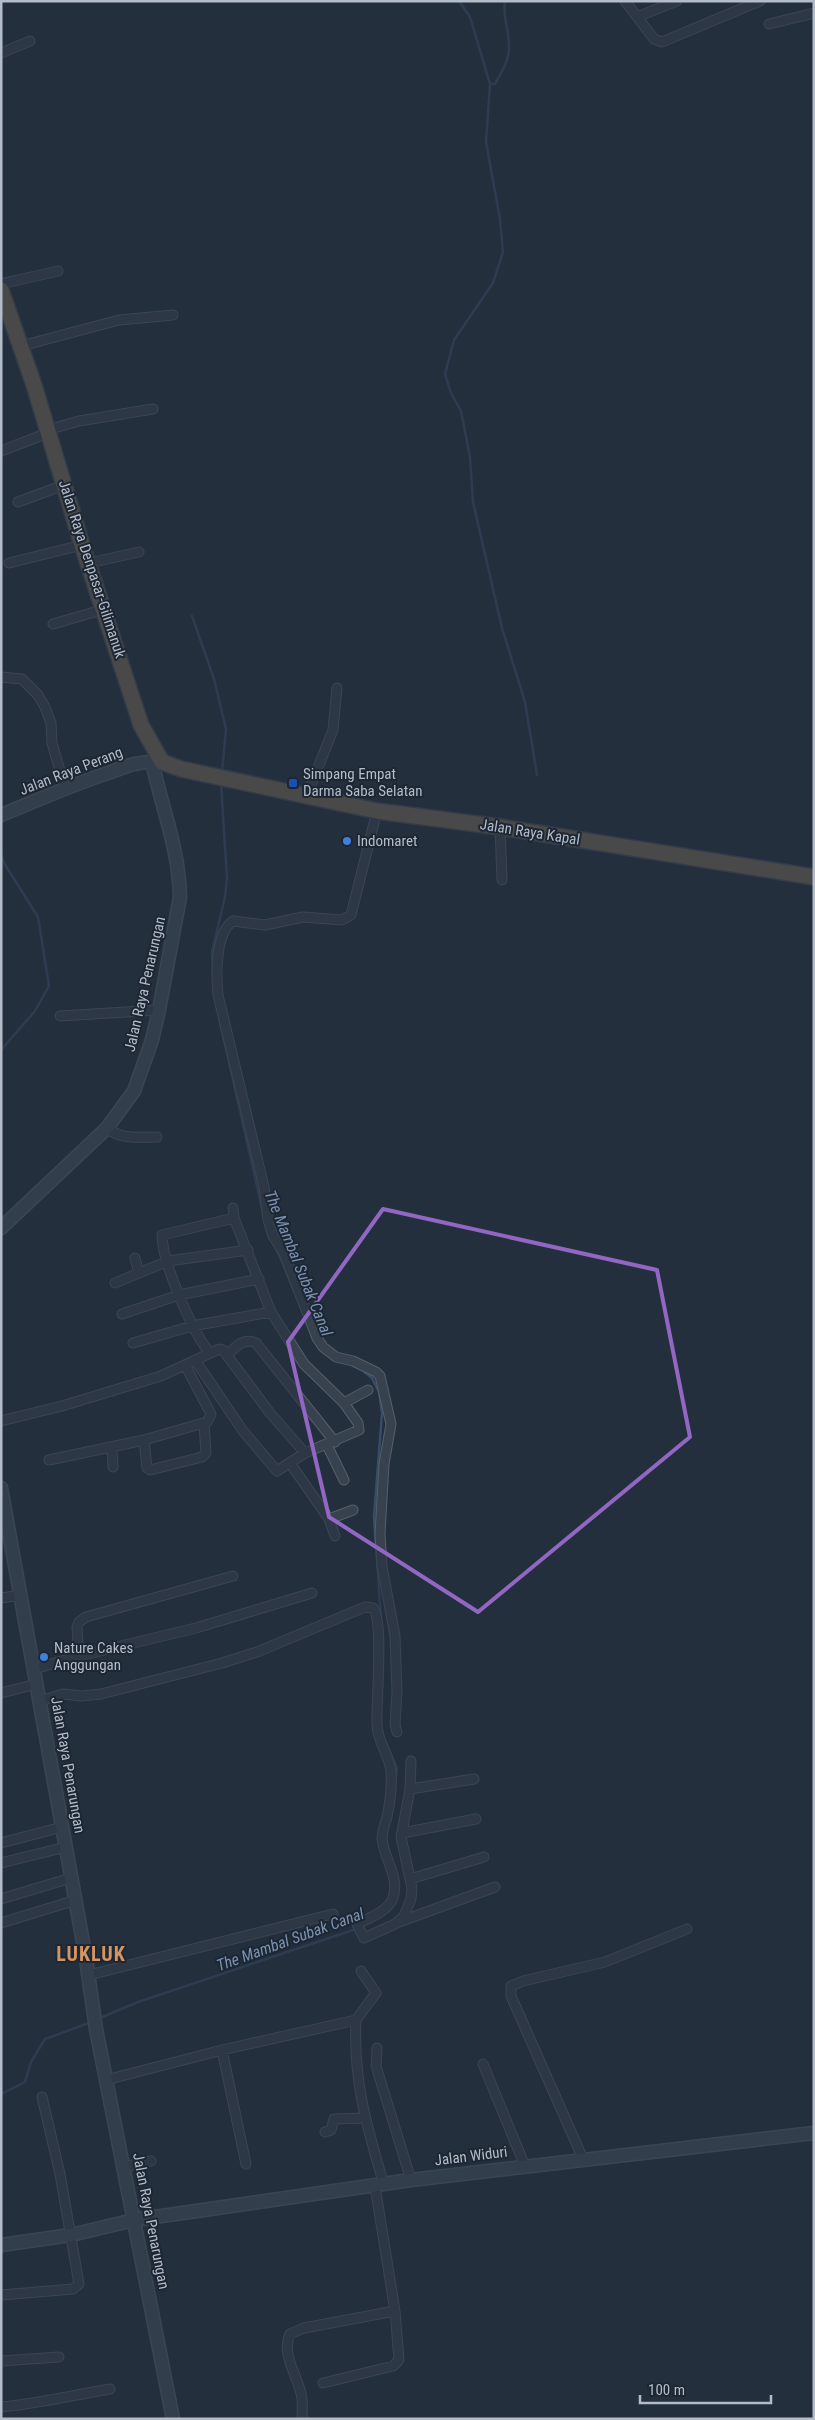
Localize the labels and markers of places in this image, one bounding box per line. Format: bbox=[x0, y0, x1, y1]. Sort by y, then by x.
place label: Simpang Empat Darma Saba Selatan bbox=[303, 765, 423, 800]
marker: Simpang Empat Darma Saba Selatan bbox=[287, 777, 299, 789]
place label: Indomaret bbox=[357, 832, 417, 850]
marker: Indomaret bbox=[341, 835, 353, 847]
place label: Nature Cakes Anggungan bbox=[54, 1639, 133, 1674]
marker: Nature Cakes Anggungan bbox=[38, 1651, 50, 1663]

